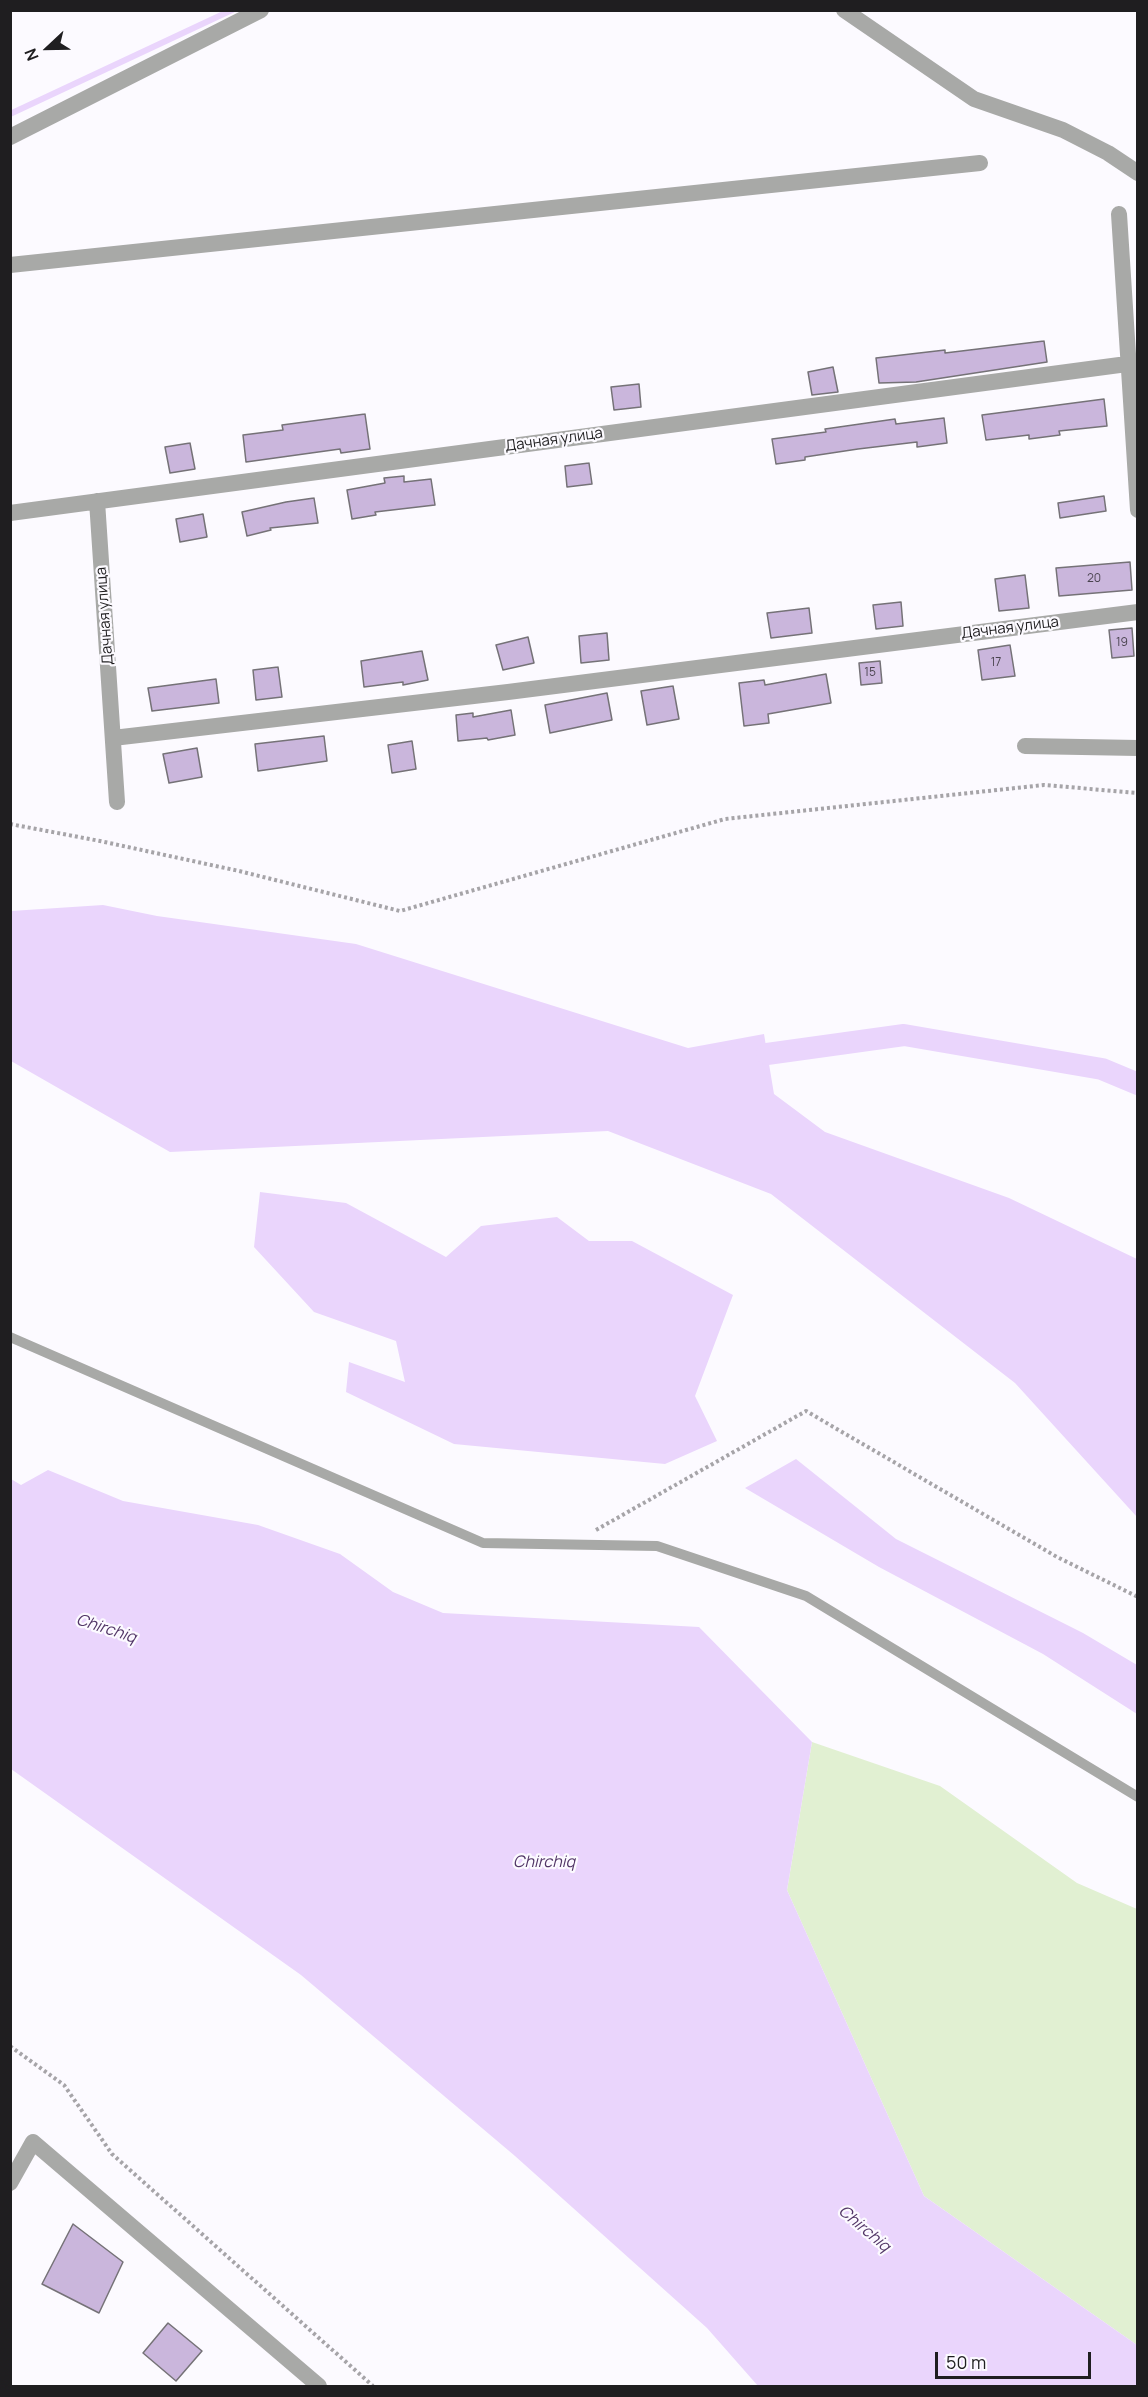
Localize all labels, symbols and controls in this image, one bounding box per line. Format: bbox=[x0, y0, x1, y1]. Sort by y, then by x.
north arrow bbox=[18, 18, 78, 78]
text: N bbox=[19, 45, 44, 64]
street label: Дачная улица bbox=[504, 424, 604, 456]
street label: Дачная улица bbox=[93, 566, 117, 666]
house number: 20 bbox=[1087, 572, 1101, 586]
street label: Дачная улица bbox=[960, 613, 1060, 643]
house number: 19 bbox=[1116, 636, 1128, 650]
house number: 17 bbox=[991, 656, 1001, 670]
house number: 15 bbox=[864, 666, 876, 680]
water label: Chirchiq bbox=[74, 1610, 138, 1648]
water label: Chirchiq bbox=[513, 1853, 575, 1873]
water label: Chirchiq bbox=[834, 2202, 894, 2256]
scale bar bbox=[938, 2340, 1094, 2378]
text: 50 m bbox=[946, 2350, 986, 2374]

